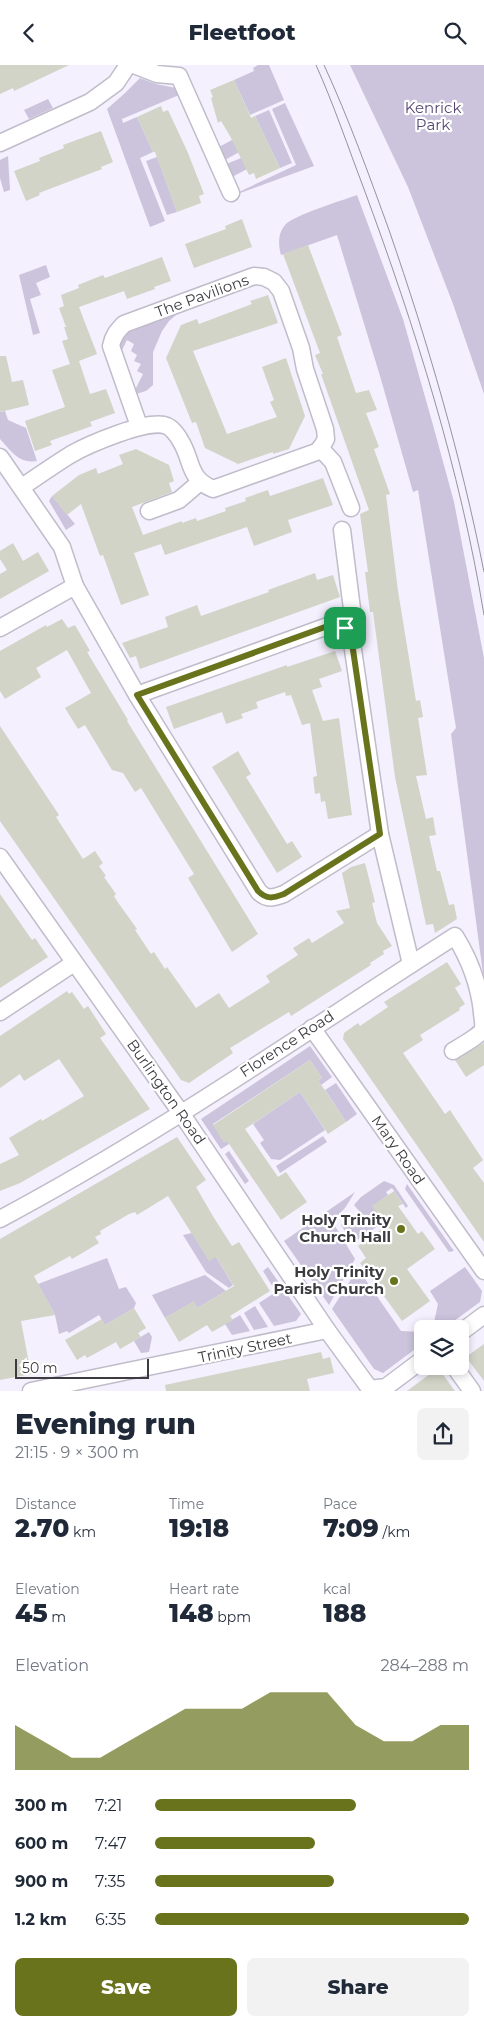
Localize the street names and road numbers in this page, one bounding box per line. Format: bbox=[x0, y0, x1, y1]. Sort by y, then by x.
street label: The Pavilions bbox=[152, 270, 251, 321]
street label: Florence Road bbox=[236, 1006, 337, 1081]
street label: Burlington Road bbox=[123, 1035, 210, 1148]
street label: Mary Road bbox=[368, 1111, 429, 1188]
street label: Trinity Street bbox=[196, 1328, 294, 1367]

